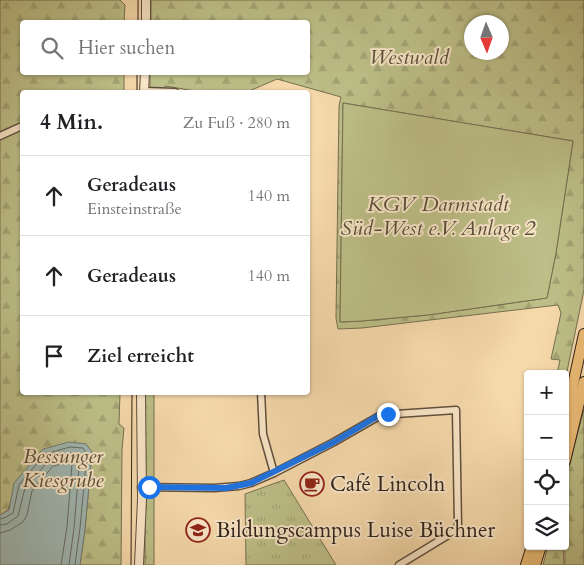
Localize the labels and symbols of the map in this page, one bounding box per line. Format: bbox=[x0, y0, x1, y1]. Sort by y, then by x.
north arrow bbox=[464, 15, 509, 60]
park label: Westwald bbox=[369, 43, 450, 72]
park label: KGV Darmstadt Süd-West e.V. Anlage 2 bbox=[340, 190, 536, 243]
route end bbox=[377, 403, 400, 426]
park label: Bessunger Kiesgrube bbox=[22, 442, 104, 495]
place label: Café Lincoln bbox=[330, 470, 446, 499]
cafe icon: Café Lincoln bbox=[299, 471, 325, 497]
route start bbox=[138, 476, 161, 499]
place label: Bildungscampus Luise Büchner bbox=[216, 516, 495, 545]
school or university icon: Bildungscampus Luise Büchner bbox=[185, 517, 211, 543]

